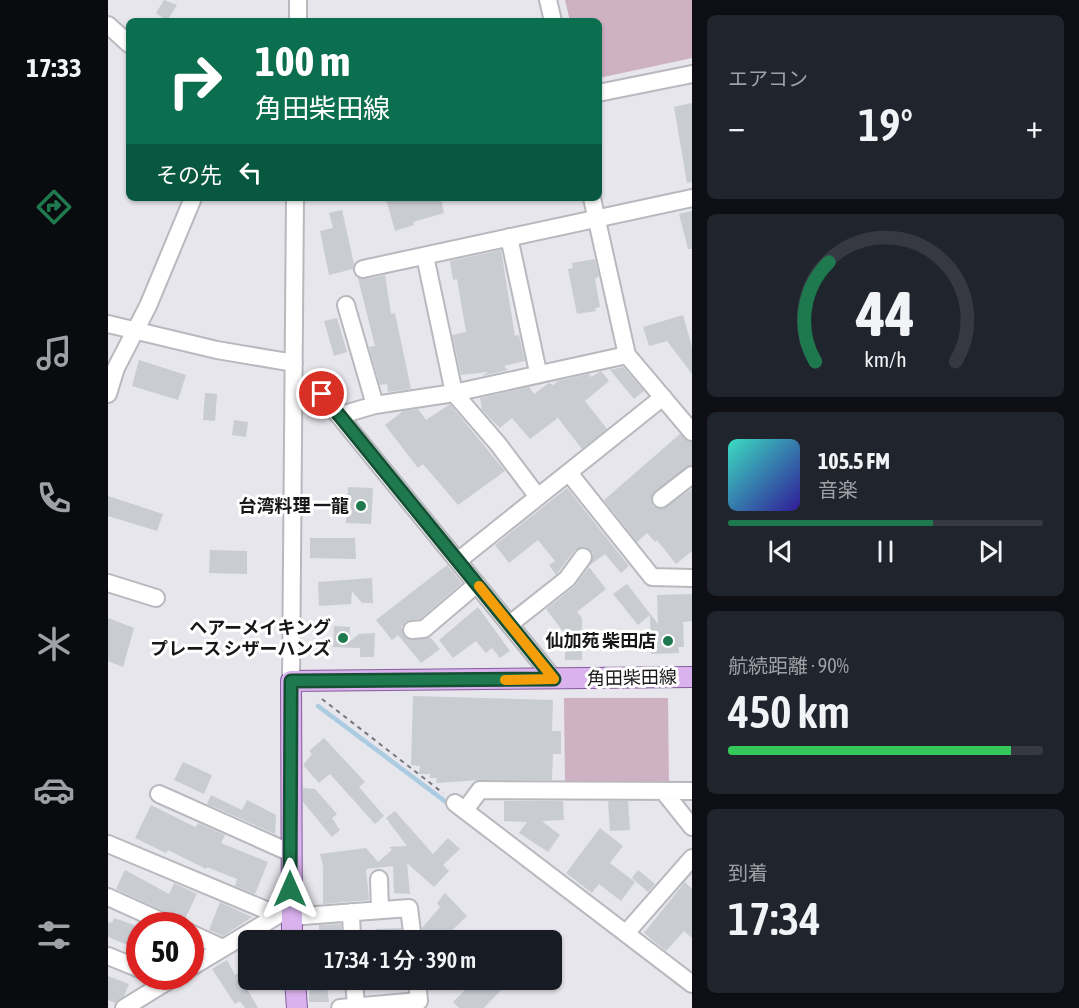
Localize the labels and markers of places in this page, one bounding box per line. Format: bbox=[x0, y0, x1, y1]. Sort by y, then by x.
pin bbox=[296, 368, 347, 419]
place label: 台湾料理 一龍 bbox=[239, 495, 349, 516]
marker: 台湾料理 一龍 bbox=[354, 499, 368, 513]
place label: ヘアーメイキング プレース シザーハンズ bbox=[150, 617, 331, 659]
place label: 仙加苑 柴田店 bbox=[546, 630, 656, 651]
marker: ヘアーメイキング プレース シザーハンズ bbox=[336, 631, 350, 645]
marker: 仙加苑 柴田店 bbox=[661, 634, 675, 648]

